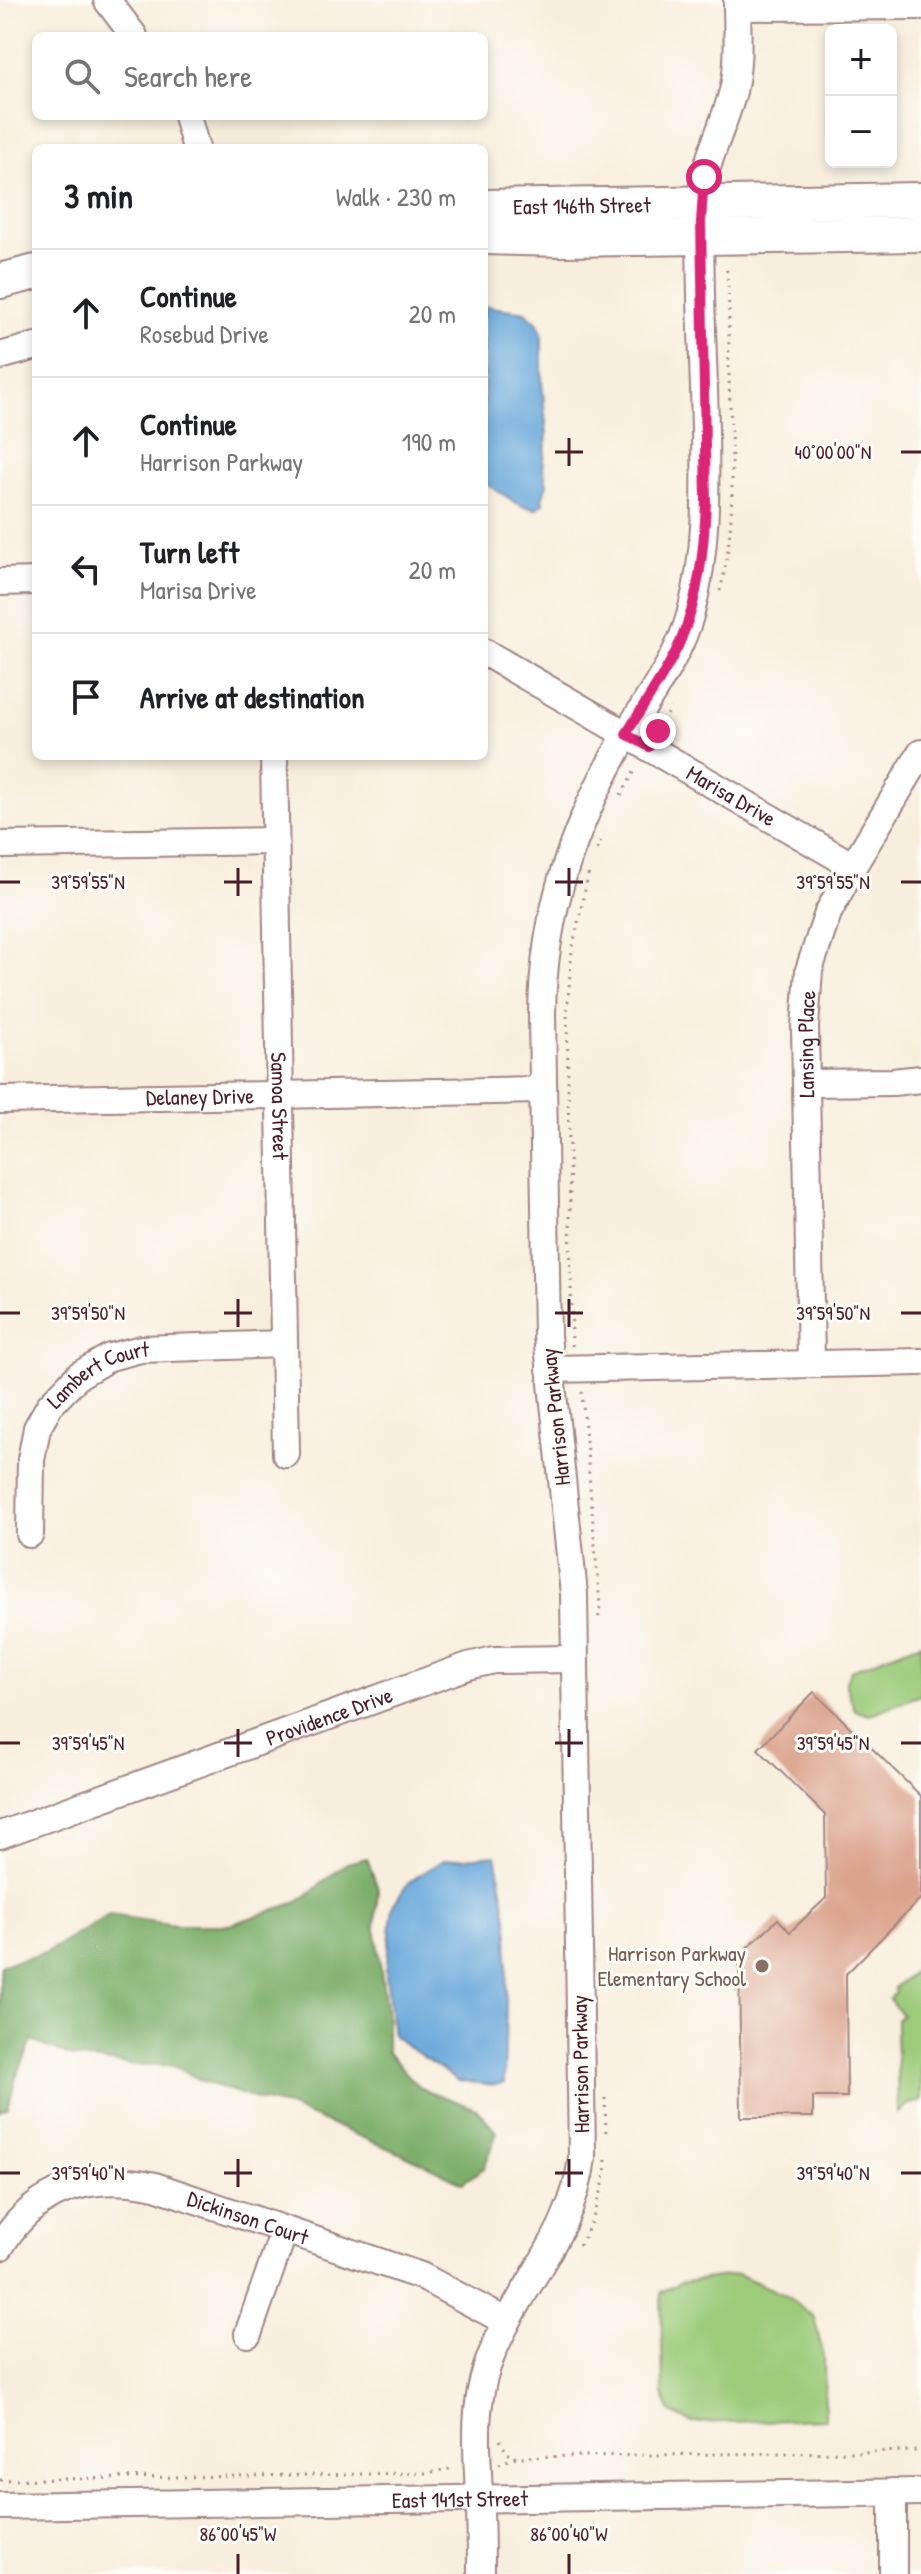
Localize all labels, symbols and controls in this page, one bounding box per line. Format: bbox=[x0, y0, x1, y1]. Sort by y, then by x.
map controls bbox=[825, 24, 897, 168]
button: + bbox=[825, 24, 897, 96]
search box bbox=[32, 32, 488, 120]
icon: search bbox=[60, 54, 104, 98]
text: Search here bbox=[124, 56, 252, 96]
button: − bbox=[825, 96, 897, 168]
route start bbox=[686, 159, 722, 195]
text: 3 min bbox=[64, 173, 133, 219]
text: Walk · 230 m bbox=[336, 179, 456, 214]
street label: East 146th Street bbox=[513, 189, 651, 222]
text: Continue bbox=[140, 276, 237, 316]
icon: ahead bbox=[64, 291, 108, 335]
text: 20 m bbox=[409, 296, 456, 331]
text: Rosebud Drive bbox=[140, 316, 269, 351]
text: Continue bbox=[140, 404, 237, 444]
icon: ahead bbox=[64, 419, 108, 463]
text: 190 m bbox=[402, 424, 456, 459]
text: 40°00'00"N bbox=[795, 438, 871, 465]
text: Harrison Parkway bbox=[140, 444, 303, 479]
text: Turn left bbox=[140, 532, 239, 572]
icon: left bbox=[64, 547, 108, 591]
text: 20 m bbox=[409, 552, 456, 587]
text: Marisa Drive bbox=[140, 572, 257, 607]
icon: arrive bbox=[64, 675, 108, 719]
text: Arrive at destination bbox=[140, 677, 365, 717]
route end bbox=[640, 713, 676, 749]
street label: Marisa Drive bbox=[681, 758, 782, 833]
text: 39°59'55"N bbox=[51, 868, 125, 895]
text: 39°59'55"N bbox=[796, 868, 870, 895]
street label: Lansing Place bbox=[790, 989, 823, 1098]
street label: Samoa Street bbox=[264, 1052, 296, 1160]
street label: Delaney Drive bbox=[146, 1080, 255, 1112]
text: 39°59'50"N bbox=[51, 1299, 125, 1326]
text: 39°59'50"N bbox=[796, 1299, 870, 1326]
street label: Lambert Court bbox=[40, 1334, 150, 1415]
street label: Harrison Parkway bbox=[533, 1347, 577, 1487]
street label: Providence Drive bbox=[262, 1679, 397, 1753]
text: 39°59'45"N bbox=[52, 1729, 124, 1756]
text: 39°59'45"N bbox=[797, 1729, 869, 1756]
place label: Harrison Parkway Elementary School bbox=[598, 1938, 746, 1993]
marker: Harrison Parkway Elementary School bbox=[753, 1957, 771, 1975]
street label: Harrison Parkway bbox=[564, 1995, 596, 2133]
text: 39°59'40"N bbox=[51, 2159, 125, 2186]
text: 39°59'40"N bbox=[796, 2159, 870, 2186]
street label: Dickinson Court bbox=[184, 2183, 313, 2252]
street label: East 141st Street bbox=[392, 2483, 529, 2515]
text: 86°00'45"W bbox=[200, 2520, 277, 2547]
text: 86°00'40"W bbox=[530, 2520, 608, 2547]

